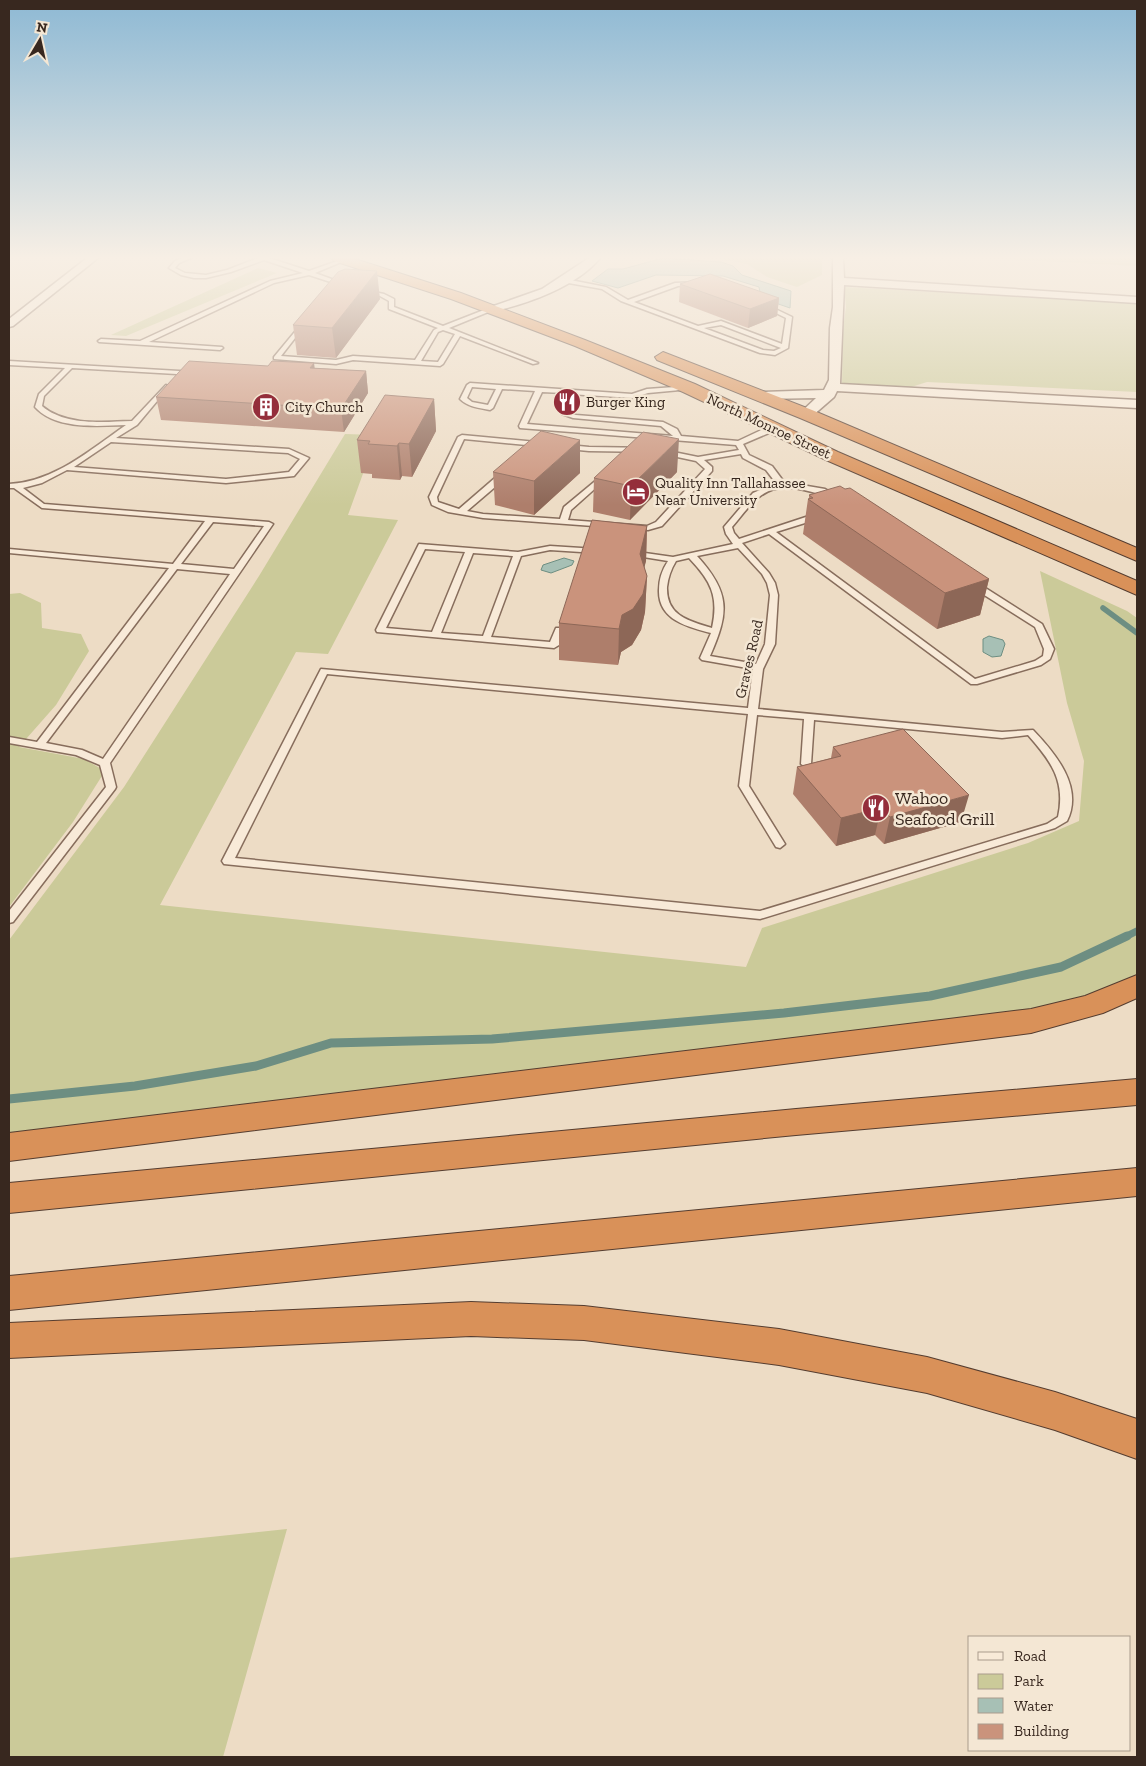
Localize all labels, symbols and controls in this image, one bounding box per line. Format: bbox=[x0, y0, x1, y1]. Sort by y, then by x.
north arrow bbox=[15, 15, 65, 65]
text: N bbox=[35, 18, 49, 37]
restaurant icon: Burger King bbox=[552, 387, 582, 417]
street label: North Monroe Street bbox=[704, 389, 834, 463]
building icon: City Church bbox=[251, 392, 281, 422]
place label: Burger King bbox=[586, 393, 665, 411]
place label: City Church bbox=[285, 398, 364, 416]
place label: Quality Inn Tallahassee Near University bbox=[655, 474, 806, 509]
hotel icon: Quality Inn Tallahassee Near University bbox=[621, 477, 651, 507]
street label: Graves Road bbox=[731, 617, 767, 700]
place label: Wahoo Seafood Grill bbox=[895, 787, 995, 830]
restaurant icon: Wahoo Seafood Grill bbox=[861, 793, 891, 823]
legend bbox=[968, 1636, 1131, 1751]
text: Road bbox=[1014, 1647, 1047, 1665]
text: Park bbox=[1014, 1672, 1044, 1690]
text: Water bbox=[1014, 1697, 1054, 1715]
text: Building bbox=[1014, 1722, 1069, 1740]

